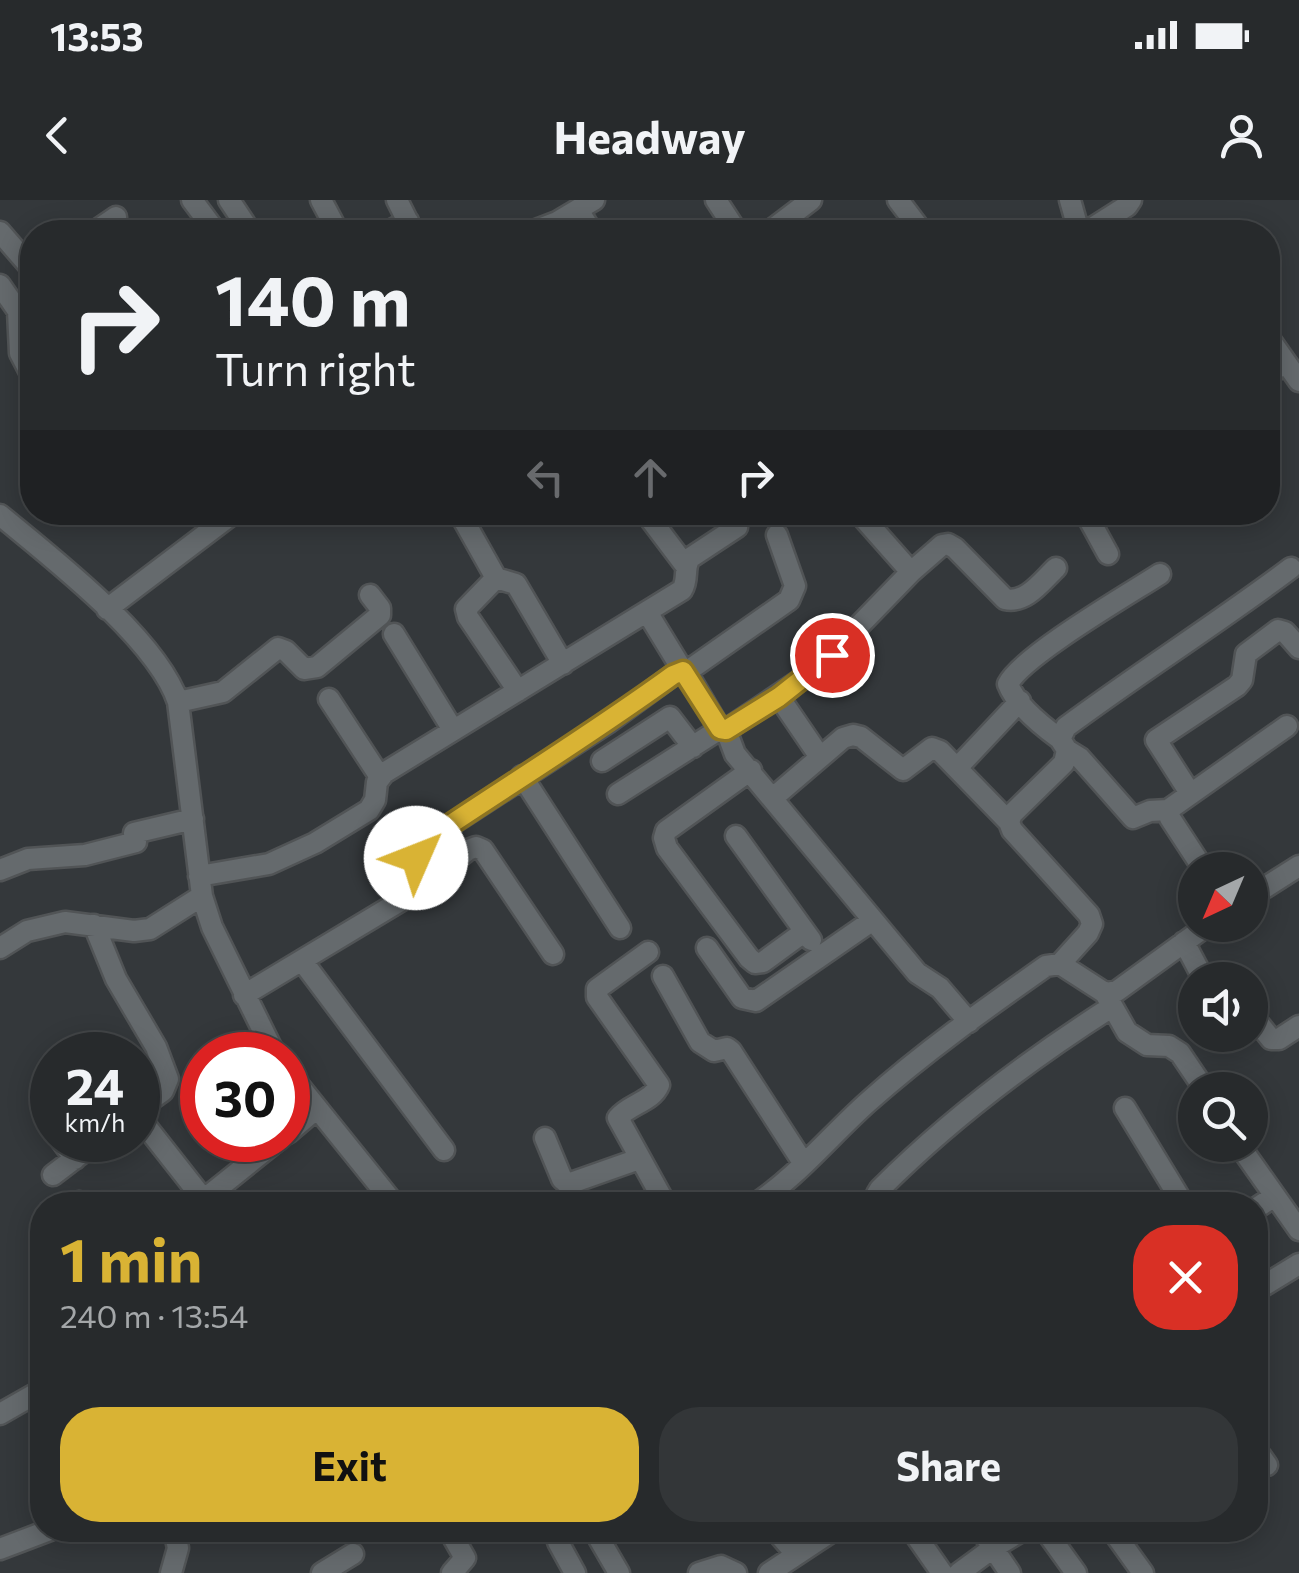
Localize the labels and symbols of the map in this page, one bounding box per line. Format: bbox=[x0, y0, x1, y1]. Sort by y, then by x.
pin bbox=[790, 613, 875, 698]
position arrow bbox=[364, 806, 468, 910]
north arrow bbox=[1178, 852, 1268, 942]
speed limit sign: 30 bbox=[180, 1032, 310, 1162]

